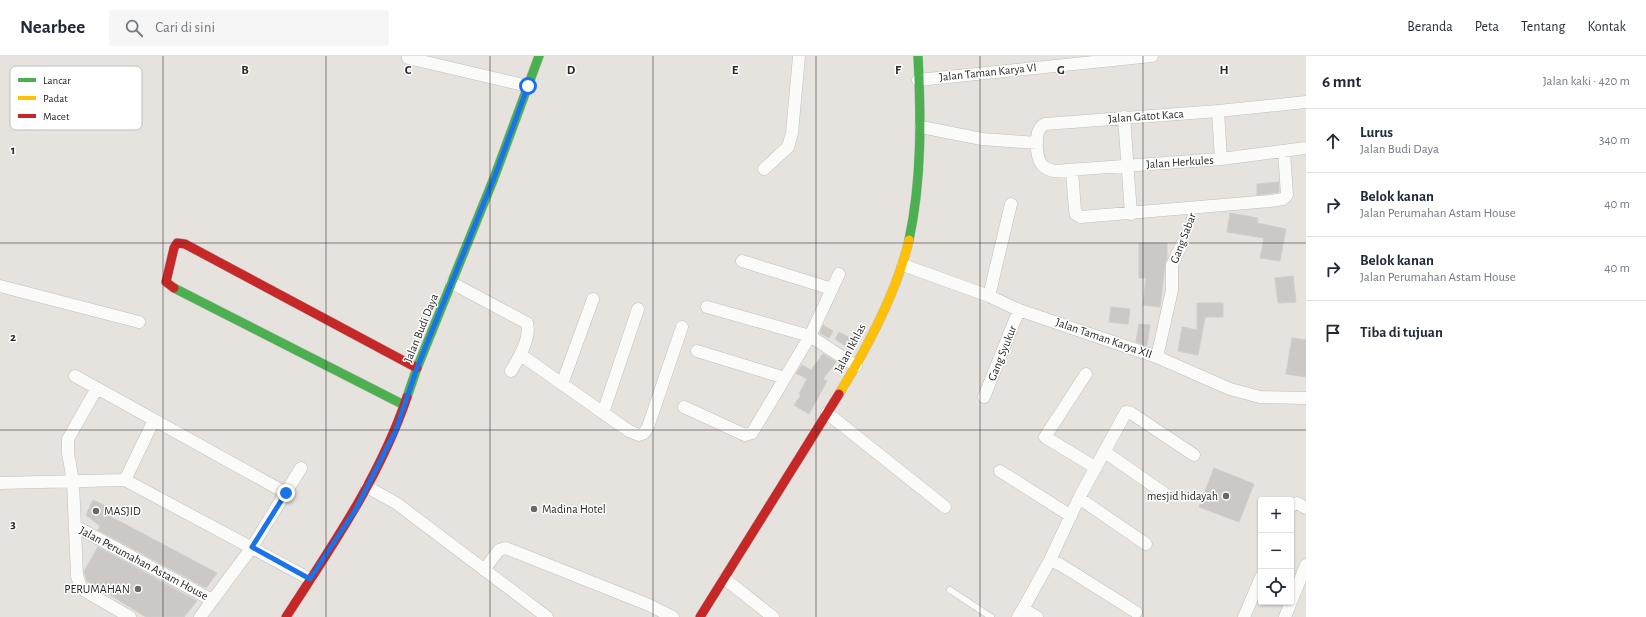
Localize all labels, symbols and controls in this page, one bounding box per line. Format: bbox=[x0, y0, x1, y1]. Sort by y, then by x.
search box bbox=[109, 10, 389, 46]
icon: search bbox=[123, 17, 145, 39]
text: Nearbee bbox=[20, 18, 85, 37]
text: Cari di sini bbox=[155, 20, 215, 35]
text: Beranda bbox=[1407, 20, 1453, 34]
text: Peta bbox=[1475, 20, 1499, 34]
text: Tentang bbox=[1521, 20, 1565, 34]
text: Kontak bbox=[1587, 20, 1626, 34]
street label: Jalan Taman Karya VI bbox=[939, 61, 1037, 84]
text: B bbox=[241, 64, 249, 77]
text: C bbox=[405, 64, 412, 77]
text: D bbox=[567, 64, 576, 77]
text: E bbox=[732, 64, 739, 77]
text: F bbox=[895, 64, 902, 77]
text: G bbox=[1057, 64, 1065, 77]
text: H bbox=[1219, 64, 1229, 77]
legend bbox=[10, 66, 142, 130]
text: 6 mnt bbox=[1322, 73, 1361, 90]
text: Lancar bbox=[43, 75, 71, 86]
text: Jalan kaki · 420 m bbox=[1543, 75, 1630, 88]
route start bbox=[519, 77, 537, 95]
text: Padat bbox=[43, 93, 68, 104]
street label: Jalan Gatot Kaca bbox=[1108, 107, 1185, 125]
text: Macet bbox=[43, 111, 70, 122]
text: Lurus bbox=[1360, 125, 1393, 140]
icon: ahead bbox=[1322, 130, 1344, 152]
text: 340 m bbox=[1599, 134, 1630, 147]
text: Jalan Budi Daya bbox=[1360, 143, 1439, 156]
text: 1 bbox=[11, 144, 15, 157]
street label: Jalan Herkules bbox=[1146, 154, 1214, 170]
text: Belok kanan bbox=[1360, 189, 1434, 204]
icon: right bbox=[1322, 194, 1344, 216]
text: 40 m bbox=[1604, 198, 1630, 211]
text: Jalan Perumahan Astam House bbox=[1360, 207, 1516, 220]
street label: Gang Sabar bbox=[1168, 211, 1198, 265]
text: Belok kanan bbox=[1360, 253, 1434, 268]
icon: right bbox=[1322, 258, 1344, 280]
text: 40 m bbox=[1604, 262, 1630, 275]
text: Jalan Perumahan Astam House bbox=[1360, 271, 1516, 284]
street label: Jalan Budi Daya bbox=[402, 292, 441, 364]
street label: Jalan Taman Karya XII bbox=[1054, 316, 1154, 361]
street label: Jalan Ikhlas bbox=[832, 322, 868, 374]
icon: arrive bbox=[1322, 322, 1344, 344]
street label: Gang Syukur bbox=[985, 324, 1019, 383]
text: Tiba di tujuan bbox=[1360, 325, 1443, 340]
text: 2 bbox=[10, 331, 16, 344]
route end bbox=[277, 484, 295, 502]
place label: mesjid hidayah bbox=[1147, 490, 1218, 503]
marker: mesjid hidayah bbox=[1221, 491, 1231, 501]
map controls bbox=[1258, 497, 1294, 605]
button: + bbox=[1258, 497, 1294, 533]
place label: Madina Hotel bbox=[542, 503, 606, 515]
marker: Madina Hotel bbox=[529, 504, 539, 514]
place label: MASJID bbox=[104, 505, 141, 517]
marker: MASJID bbox=[91, 506, 101, 516]
text: 3 bbox=[10, 518, 16, 531]
street label: Jalan Perumahan Astam House bbox=[78, 524, 210, 602]
button: − bbox=[1258, 533, 1294, 569]
button: locate bbox=[1258, 569, 1294, 605]
place label: PERUMAHAN bbox=[64, 583, 130, 595]
marker: PERUMAHAN bbox=[133, 584, 143, 594]

